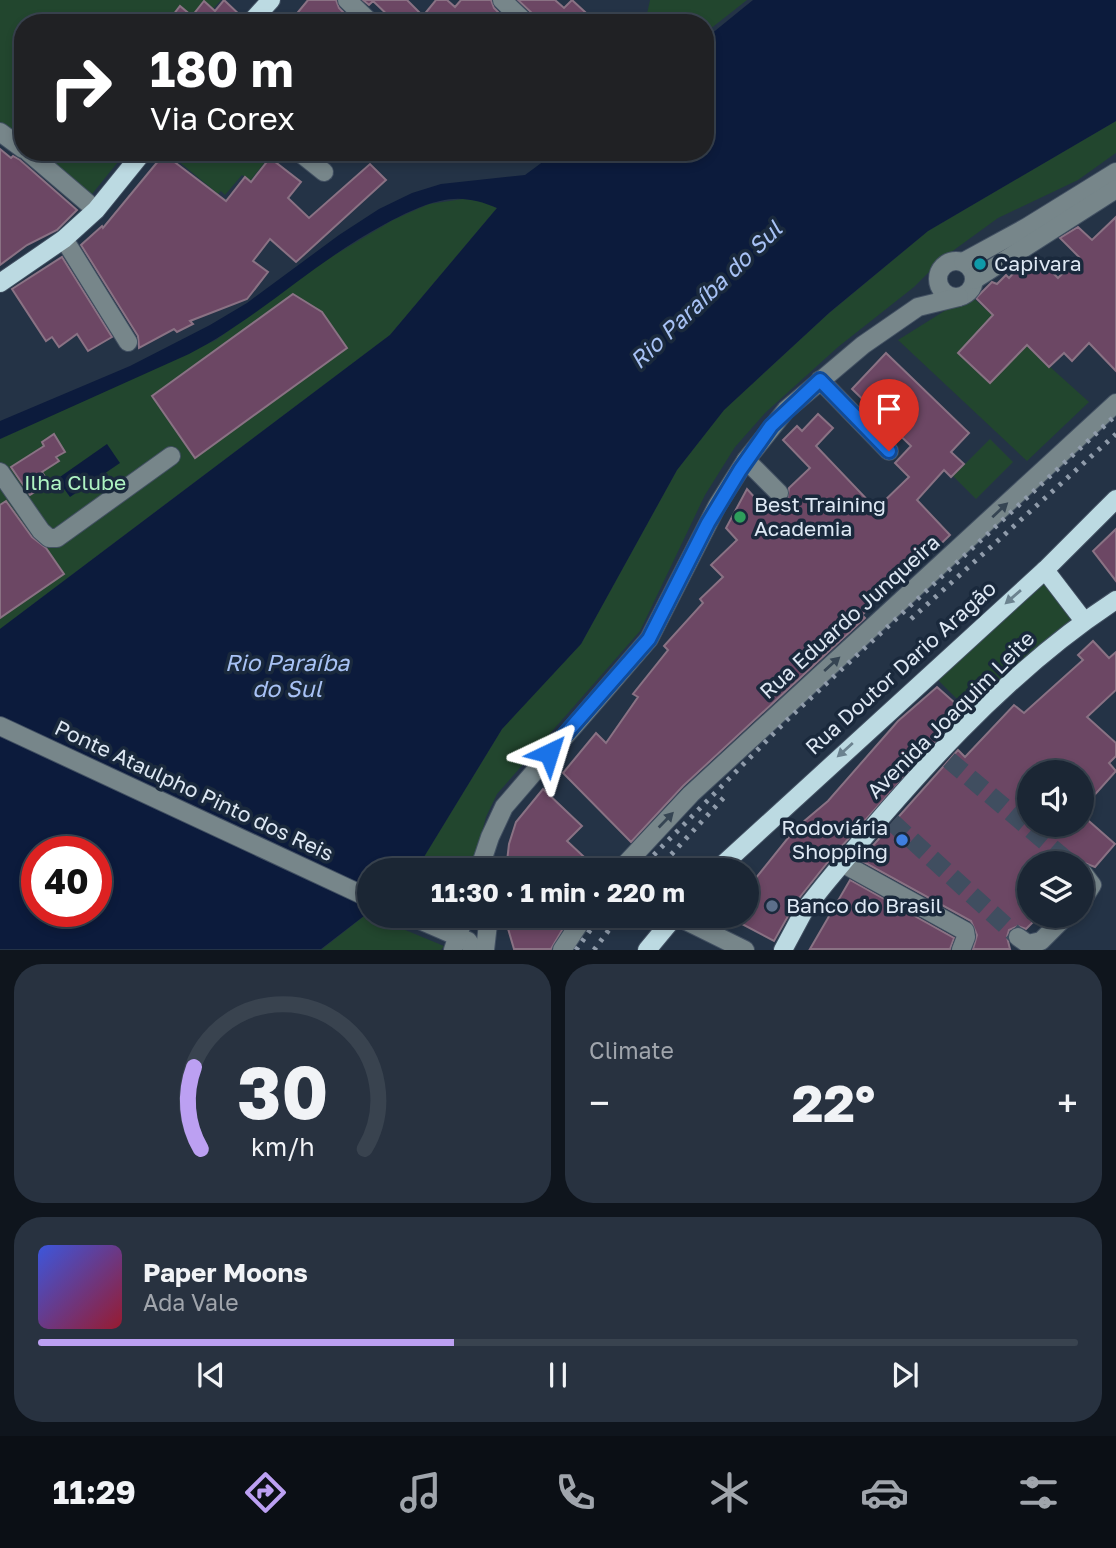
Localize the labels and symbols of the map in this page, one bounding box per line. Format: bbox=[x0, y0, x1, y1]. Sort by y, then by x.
water label: Rio Paraíba do Sul bbox=[624, 214, 788, 374]
place label: Capivara bbox=[994, 250, 1082, 276]
marker: Capivara bbox=[972, 256, 988, 272]
pin bbox=[859, 379, 919, 451]
park label: Ilha Clube bbox=[24, 469, 126, 495]
place label: Best Training Academia bbox=[754, 491, 886, 541]
one-way arrow bbox=[991, 503, 1008, 519]
marker: Best Training Academia bbox=[732, 509, 748, 525]
street label: Rua Eduardo Junqueira bbox=[754, 529, 945, 704]
street label: Rua Doutor Dario Aragão bbox=[800, 575, 1001, 760]
one-way arrow bbox=[1004, 589, 1022, 605]
street label: Avenida Joaquim Leite bbox=[861, 625, 1039, 803]
water label: Rio Paraíba do Sul bbox=[225, 648, 350, 702]
one-way arrow bbox=[823, 656, 841, 672]
street label: Ponte Ataulpho Pinto dos Reis bbox=[51, 714, 338, 866]
position arrow bbox=[512, 716, 586, 790]
one-way arrow bbox=[837, 741, 854, 757]
one-way arrow bbox=[658, 811, 675, 828]
place label: Rodoviária Shopping bbox=[781, 814, 888, 864]
marker: Rodoviária Shopping bbox=[894, 832, 910, 848]
speed limit sign: 40 bbox=[21, 836, 112, 927]
place label: Banco do Brasil bbox=[786, 892, 942, 918]
marker: Banco do Brasil bbox=[764, 898, 780, 914]

